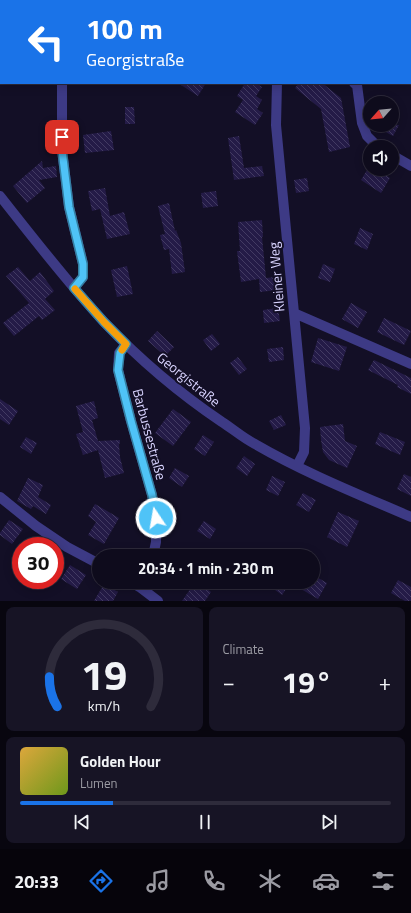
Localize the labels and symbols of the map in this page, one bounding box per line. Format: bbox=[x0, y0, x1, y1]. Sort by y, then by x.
north arrow bbox=[363, 96, 399, 132]
pin bbox=[45, 120, 79, 154]
street label: Kleiner Weg bbox=[262, 241, 290, 313]
street label: Georgistraße bbox=[153, 347, 225, 411]
street label: Barbussestraße bbox=[128, 386, 172, 482]
position arrow bbox=[135, 497, 177, 539]
speed limit sign: 30 bbox=[12, 537, 64, 589]

